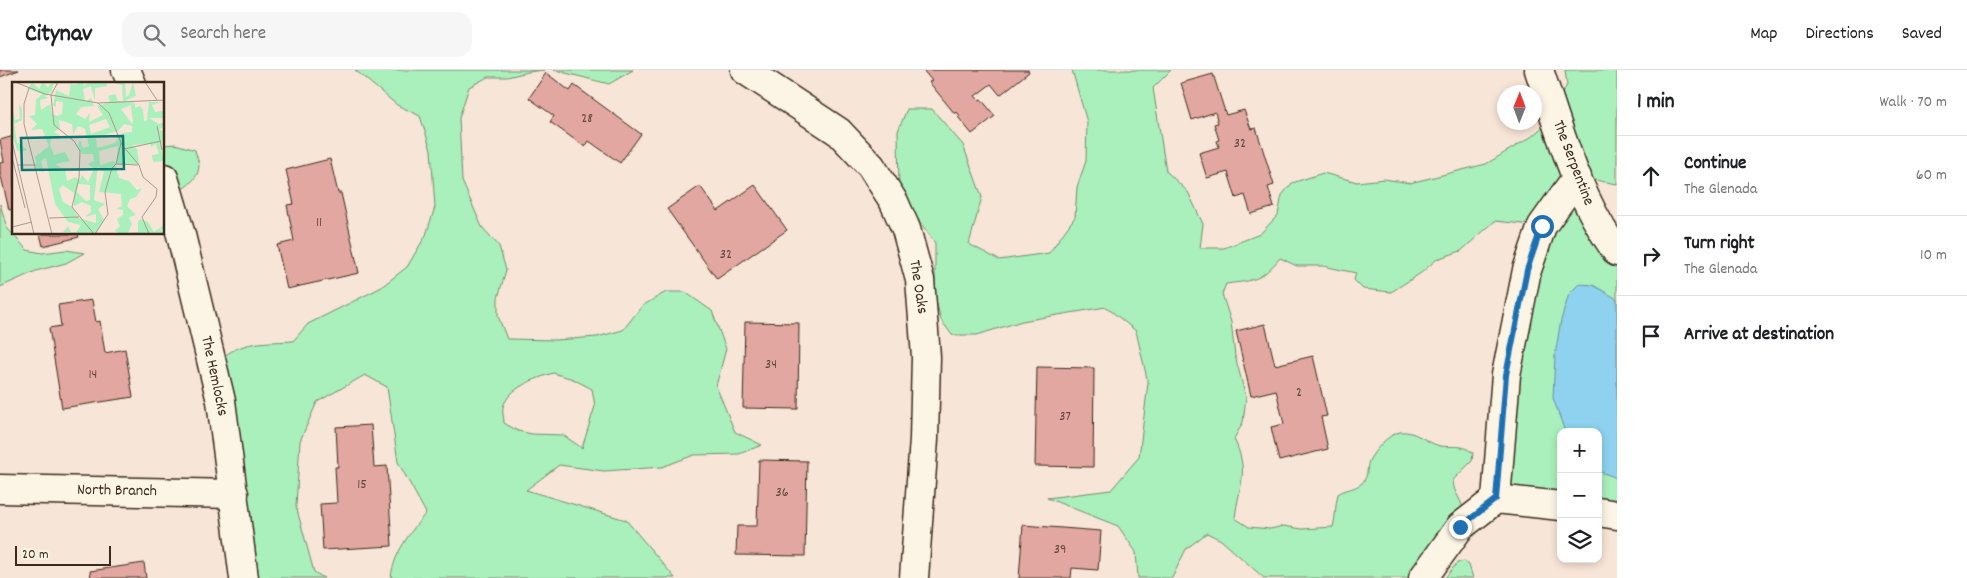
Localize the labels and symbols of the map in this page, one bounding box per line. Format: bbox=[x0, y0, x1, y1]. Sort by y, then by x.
inset map bbox=[12, 82, 165, 235]
north arrow bbox=[1497, 85, 1542, 130]
house number: 28 bbox=[581, 109, 593, 129]
street label: The Serpentine bbox=[1546, 117, 1600, 209]
house number: 32 bbox=[1234, 134, 1246, 154]
house number: 11 bbox=[316, 213, 322, 233]
route start bbox=[1531, 215, 1554, 238]
house number: 32 bbox=[720, 245, 732, 265]
street label: The Oaks bbox=[902, 258, 934, 316]
street label: The Hemlocks bbox=[194, 334, 234, 418]
house number: 34 bbox=[765, 355, 777, 375]
house number: 14 bbox=[89, 365, 97, 385]
house number: 2 bbox=[1296, 383, 1302, 403]
house number: 37 bbox=[1059, 407, 1071, 427]
house number: 15 bbox=[357, 475, 367, 495]
street label: North Branch bbox=[77, 479, 157, 503]
house number: 36 bbox=[775, 483, 789, 503]
route end bbox=[1449, 516, 1472, 539]
house number: 39 bbox=[1054, 540, 1066, 560]
scale bar bbox=[15, 543, 111, 566]

